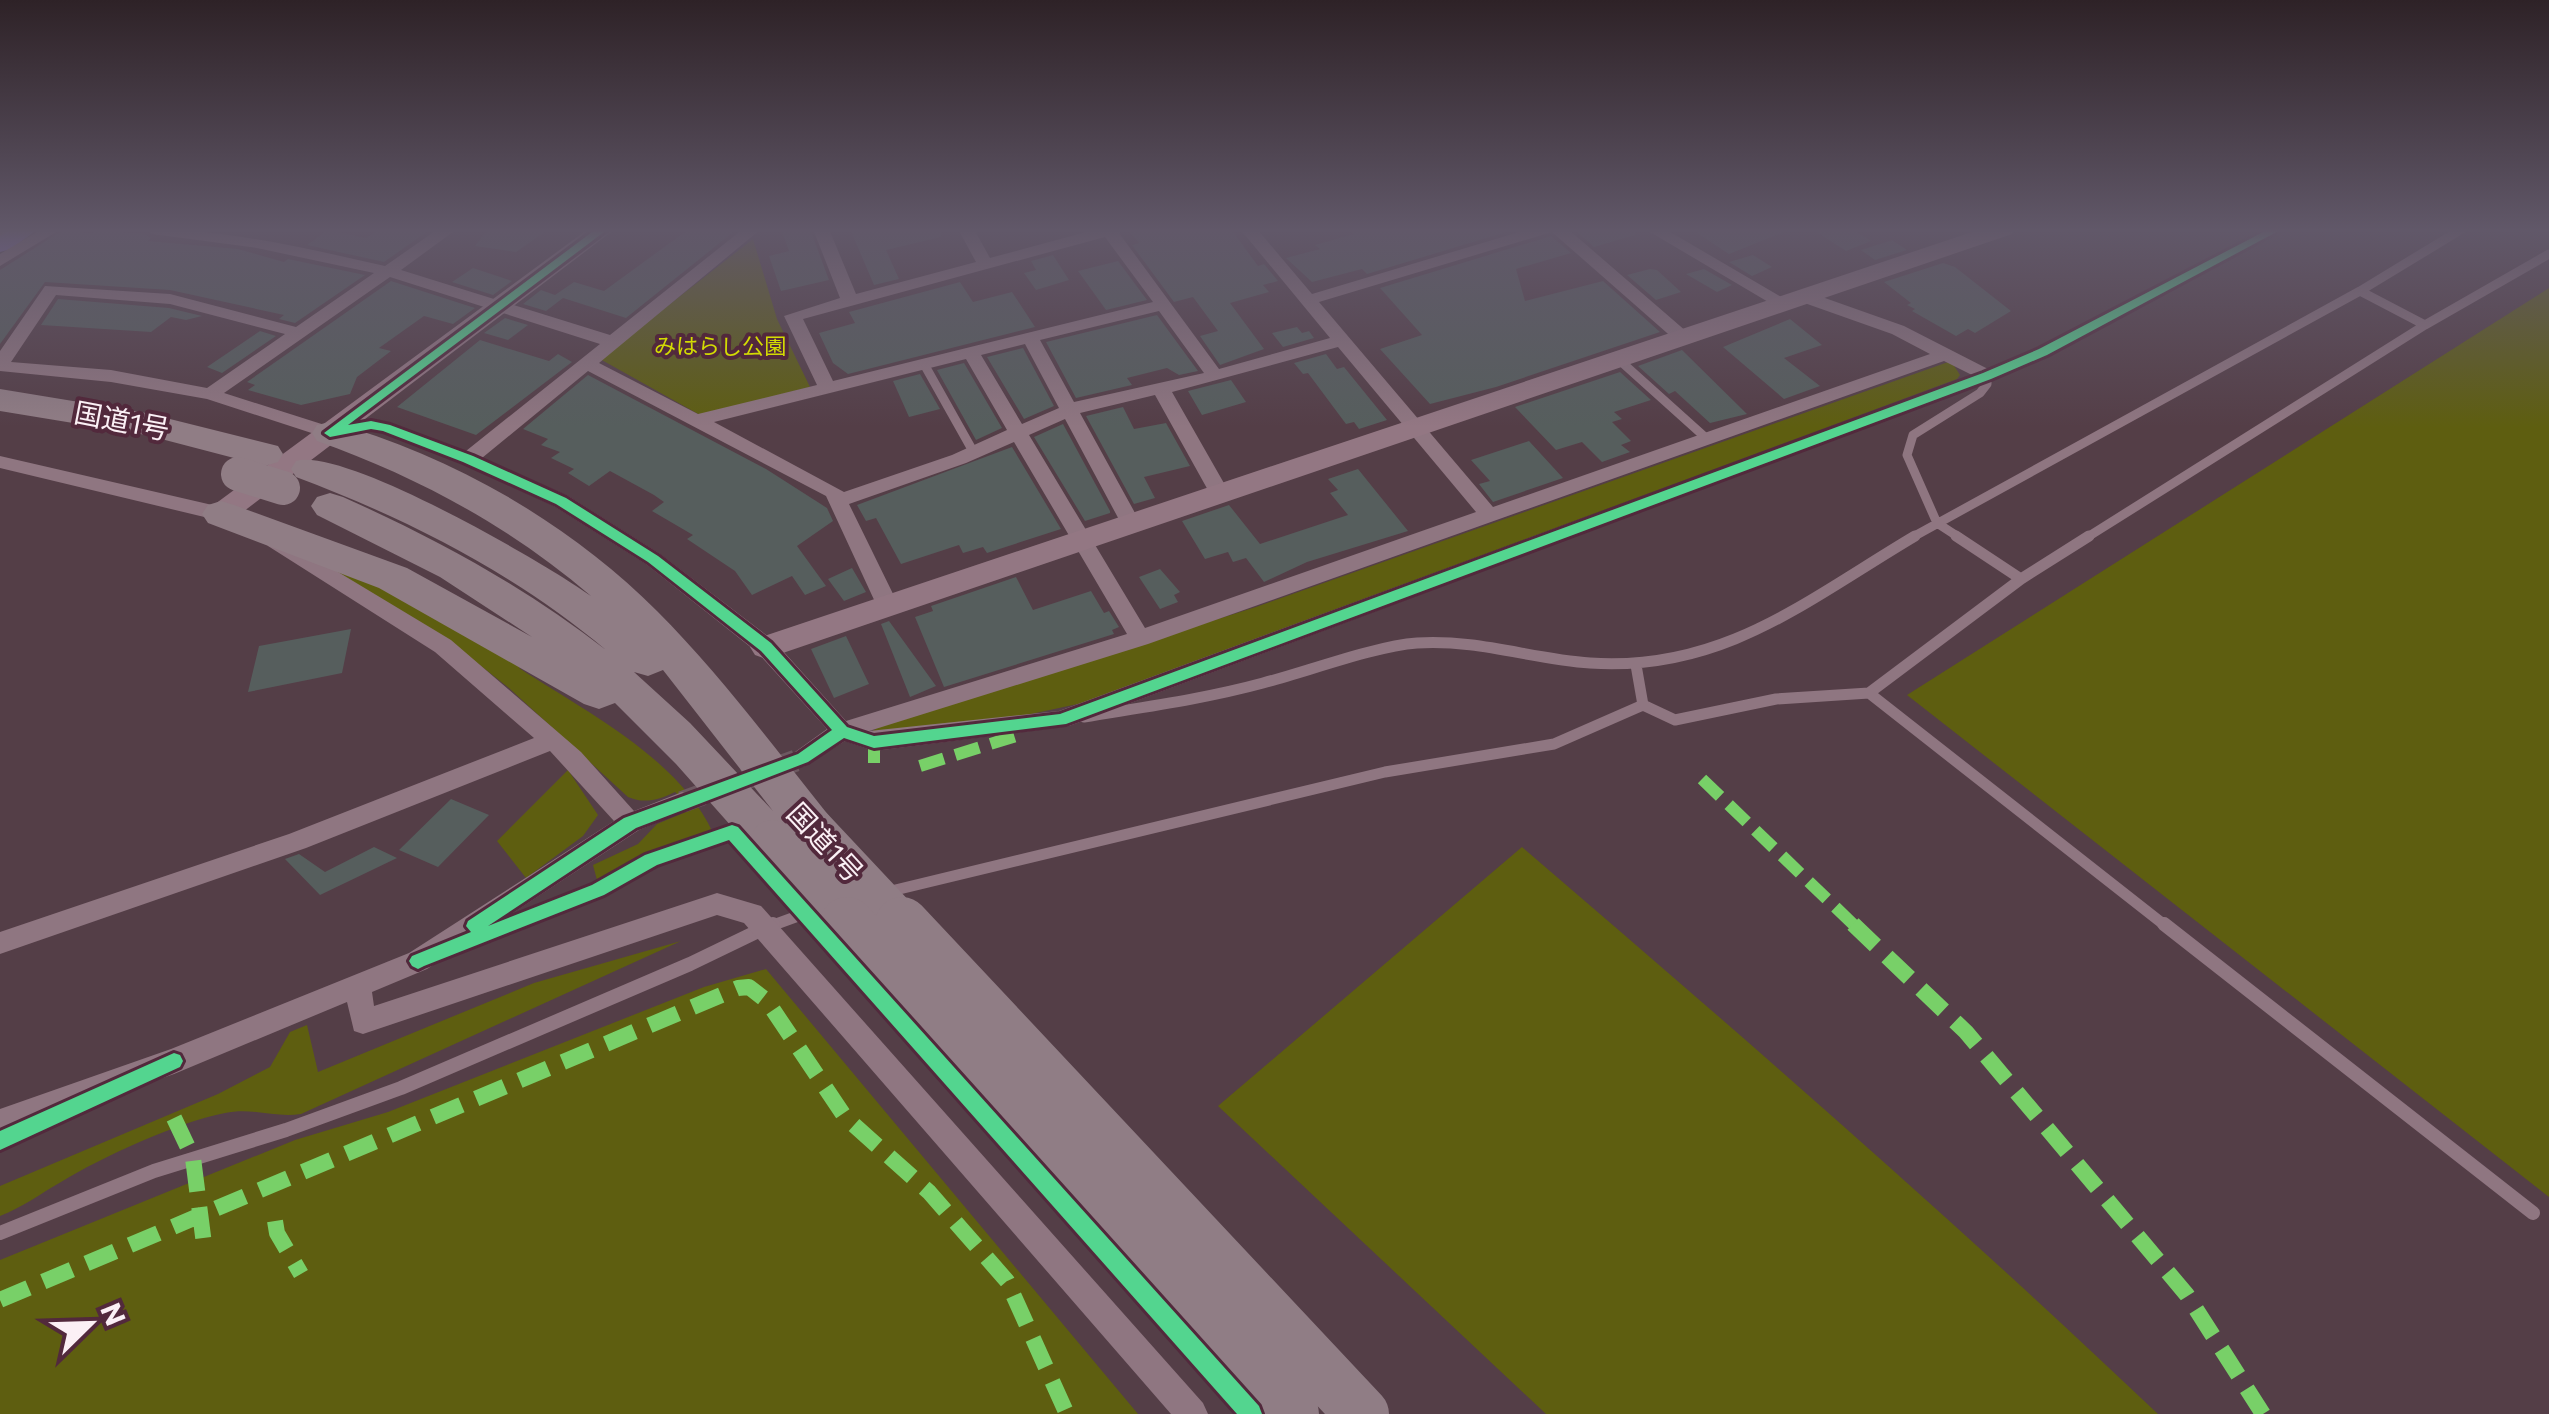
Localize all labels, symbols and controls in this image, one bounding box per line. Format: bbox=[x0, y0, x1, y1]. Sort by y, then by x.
park label: みはらし公園 bbox=[654, 332, 786, 359]
street label: 国道1号 bbox=[72, 394, 172, 446]
street label: 国道1号 bbox=[781, 795, 871, 889]
north arrow bbox=[40, 1274, 140, 1374]
text: N bbox=[94, 1298, 134, 1330]

